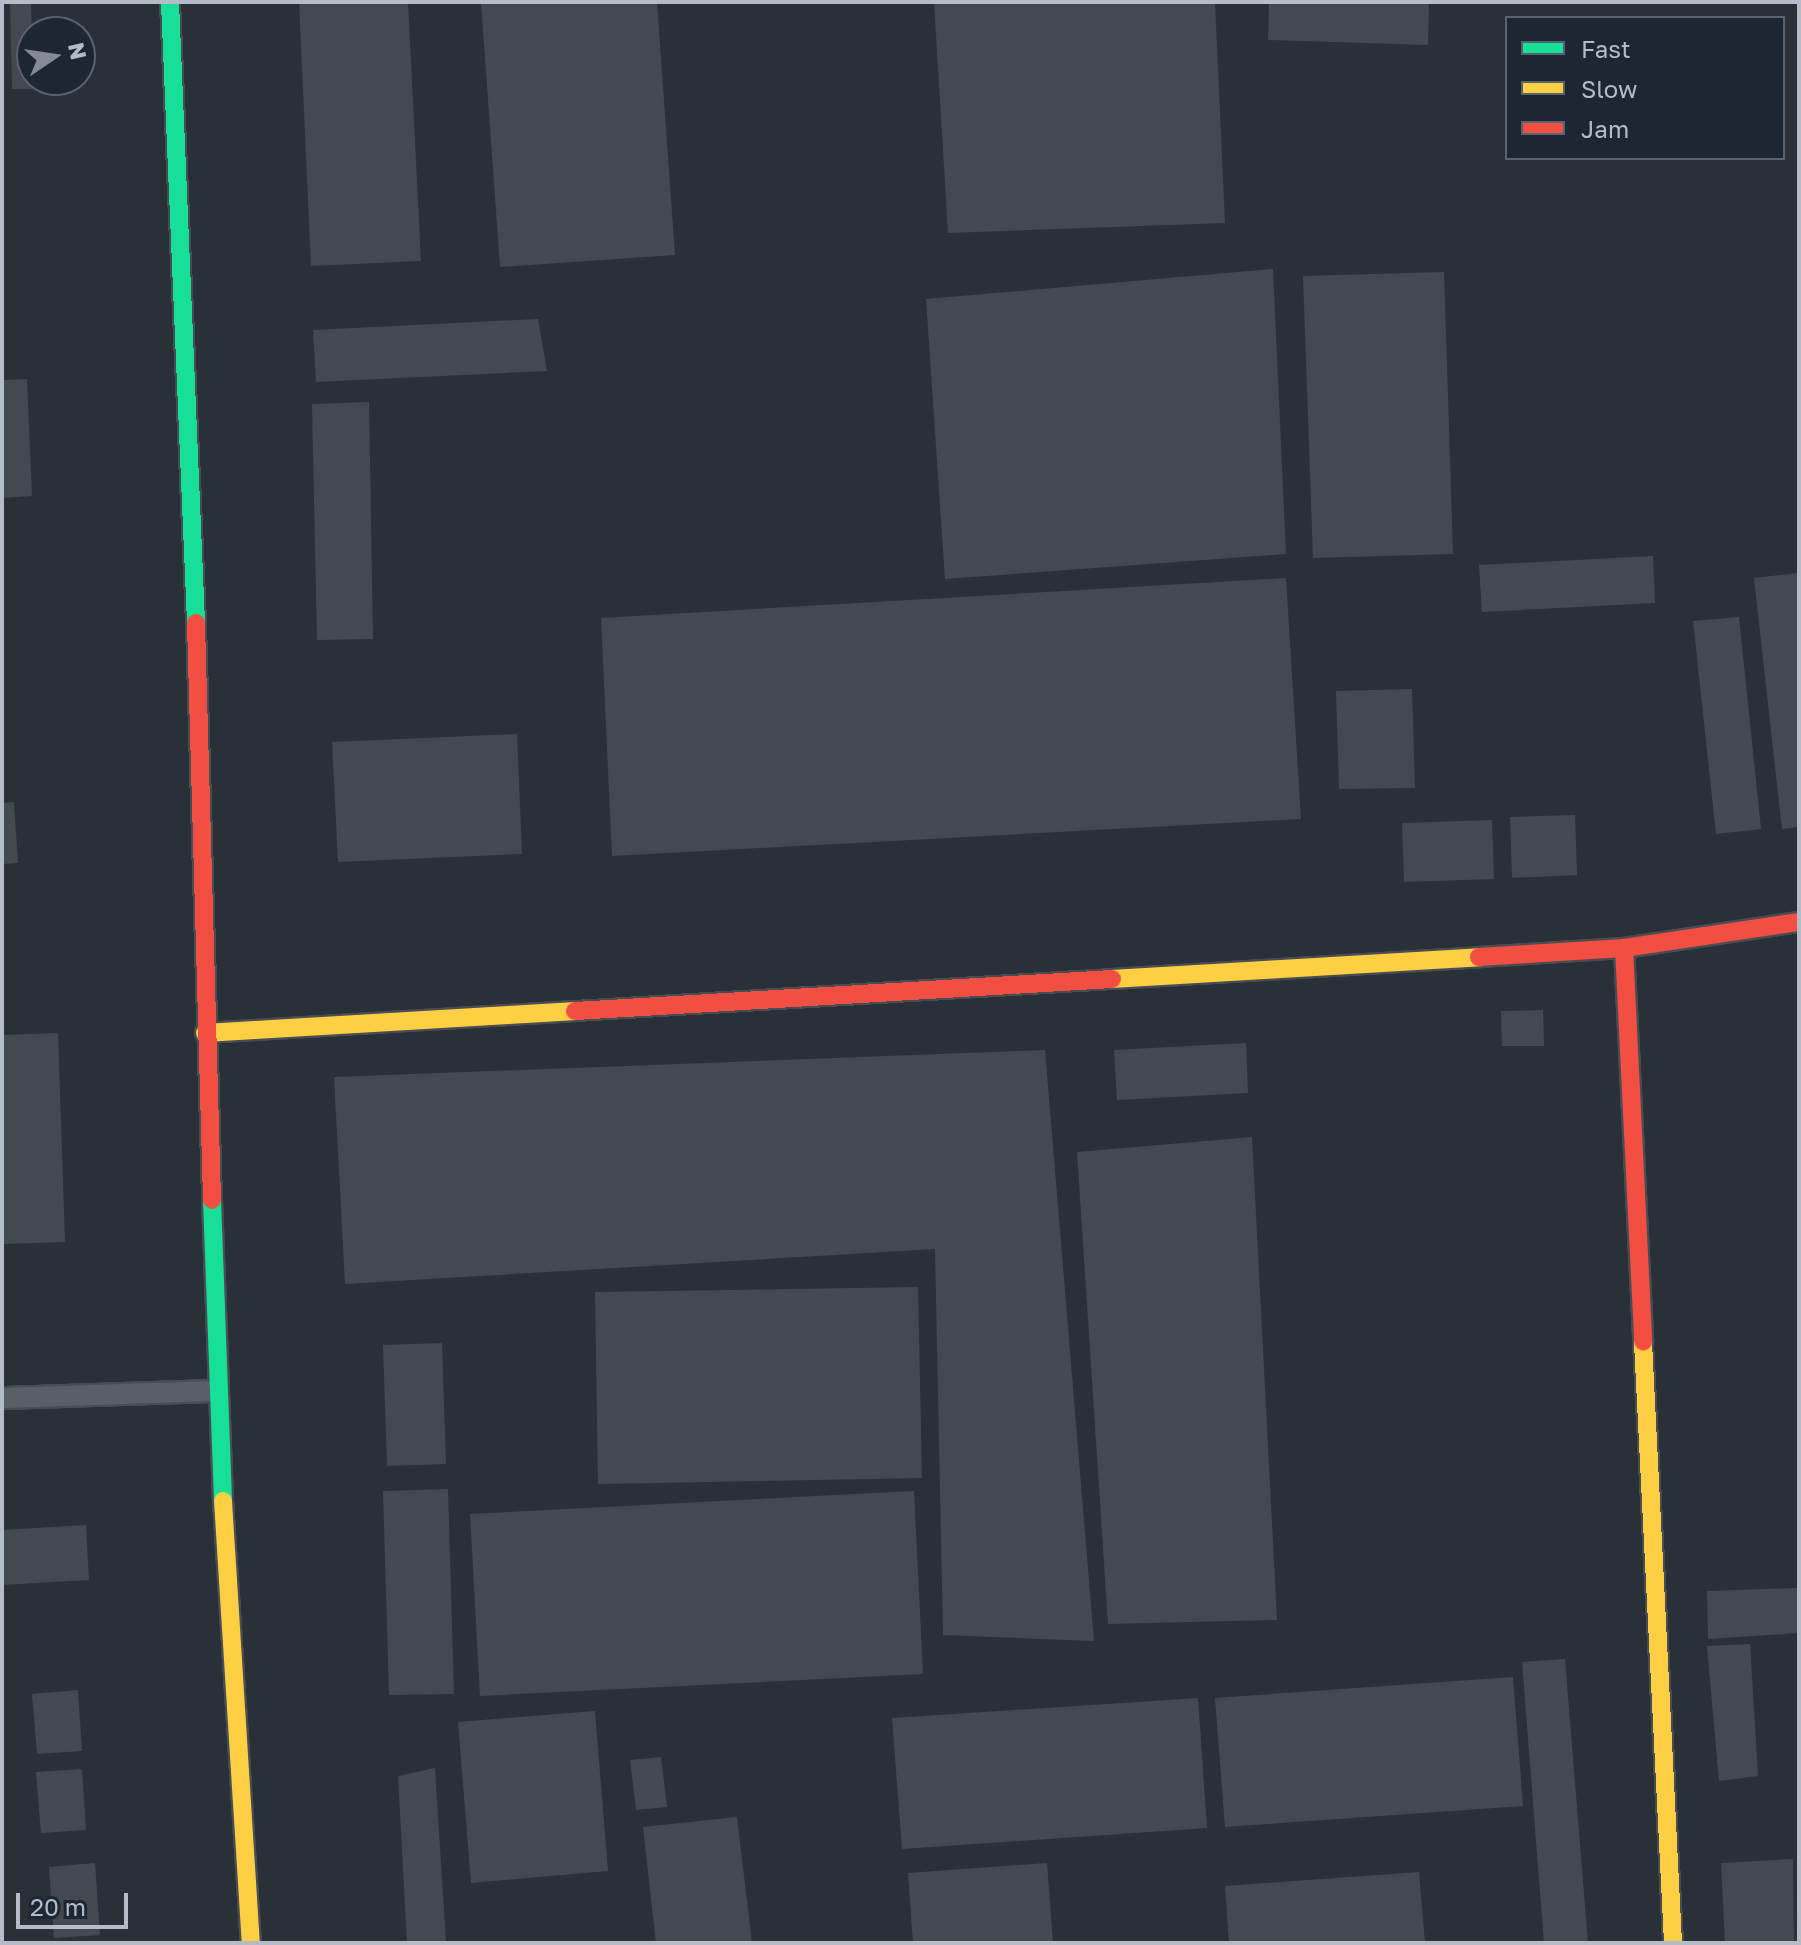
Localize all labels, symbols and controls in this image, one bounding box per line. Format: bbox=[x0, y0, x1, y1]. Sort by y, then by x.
north arrow bbox=[16, 16, 96, 96]
legend bbox=[1505, 16, 1785, 160]
text: Fast bbox=[1581, 34, 1631, 63]
text: N bbox=[63, 40, 93, 62]
text: Slow bbox=[1581, 74, 1637, 103]
text: Jam bbox=[1581, 114, 1629, 143]
scale bar bbox=[20, 1877, 132, 1927]
text: 20 m bbox=[30, 1892, 86, 1921]

